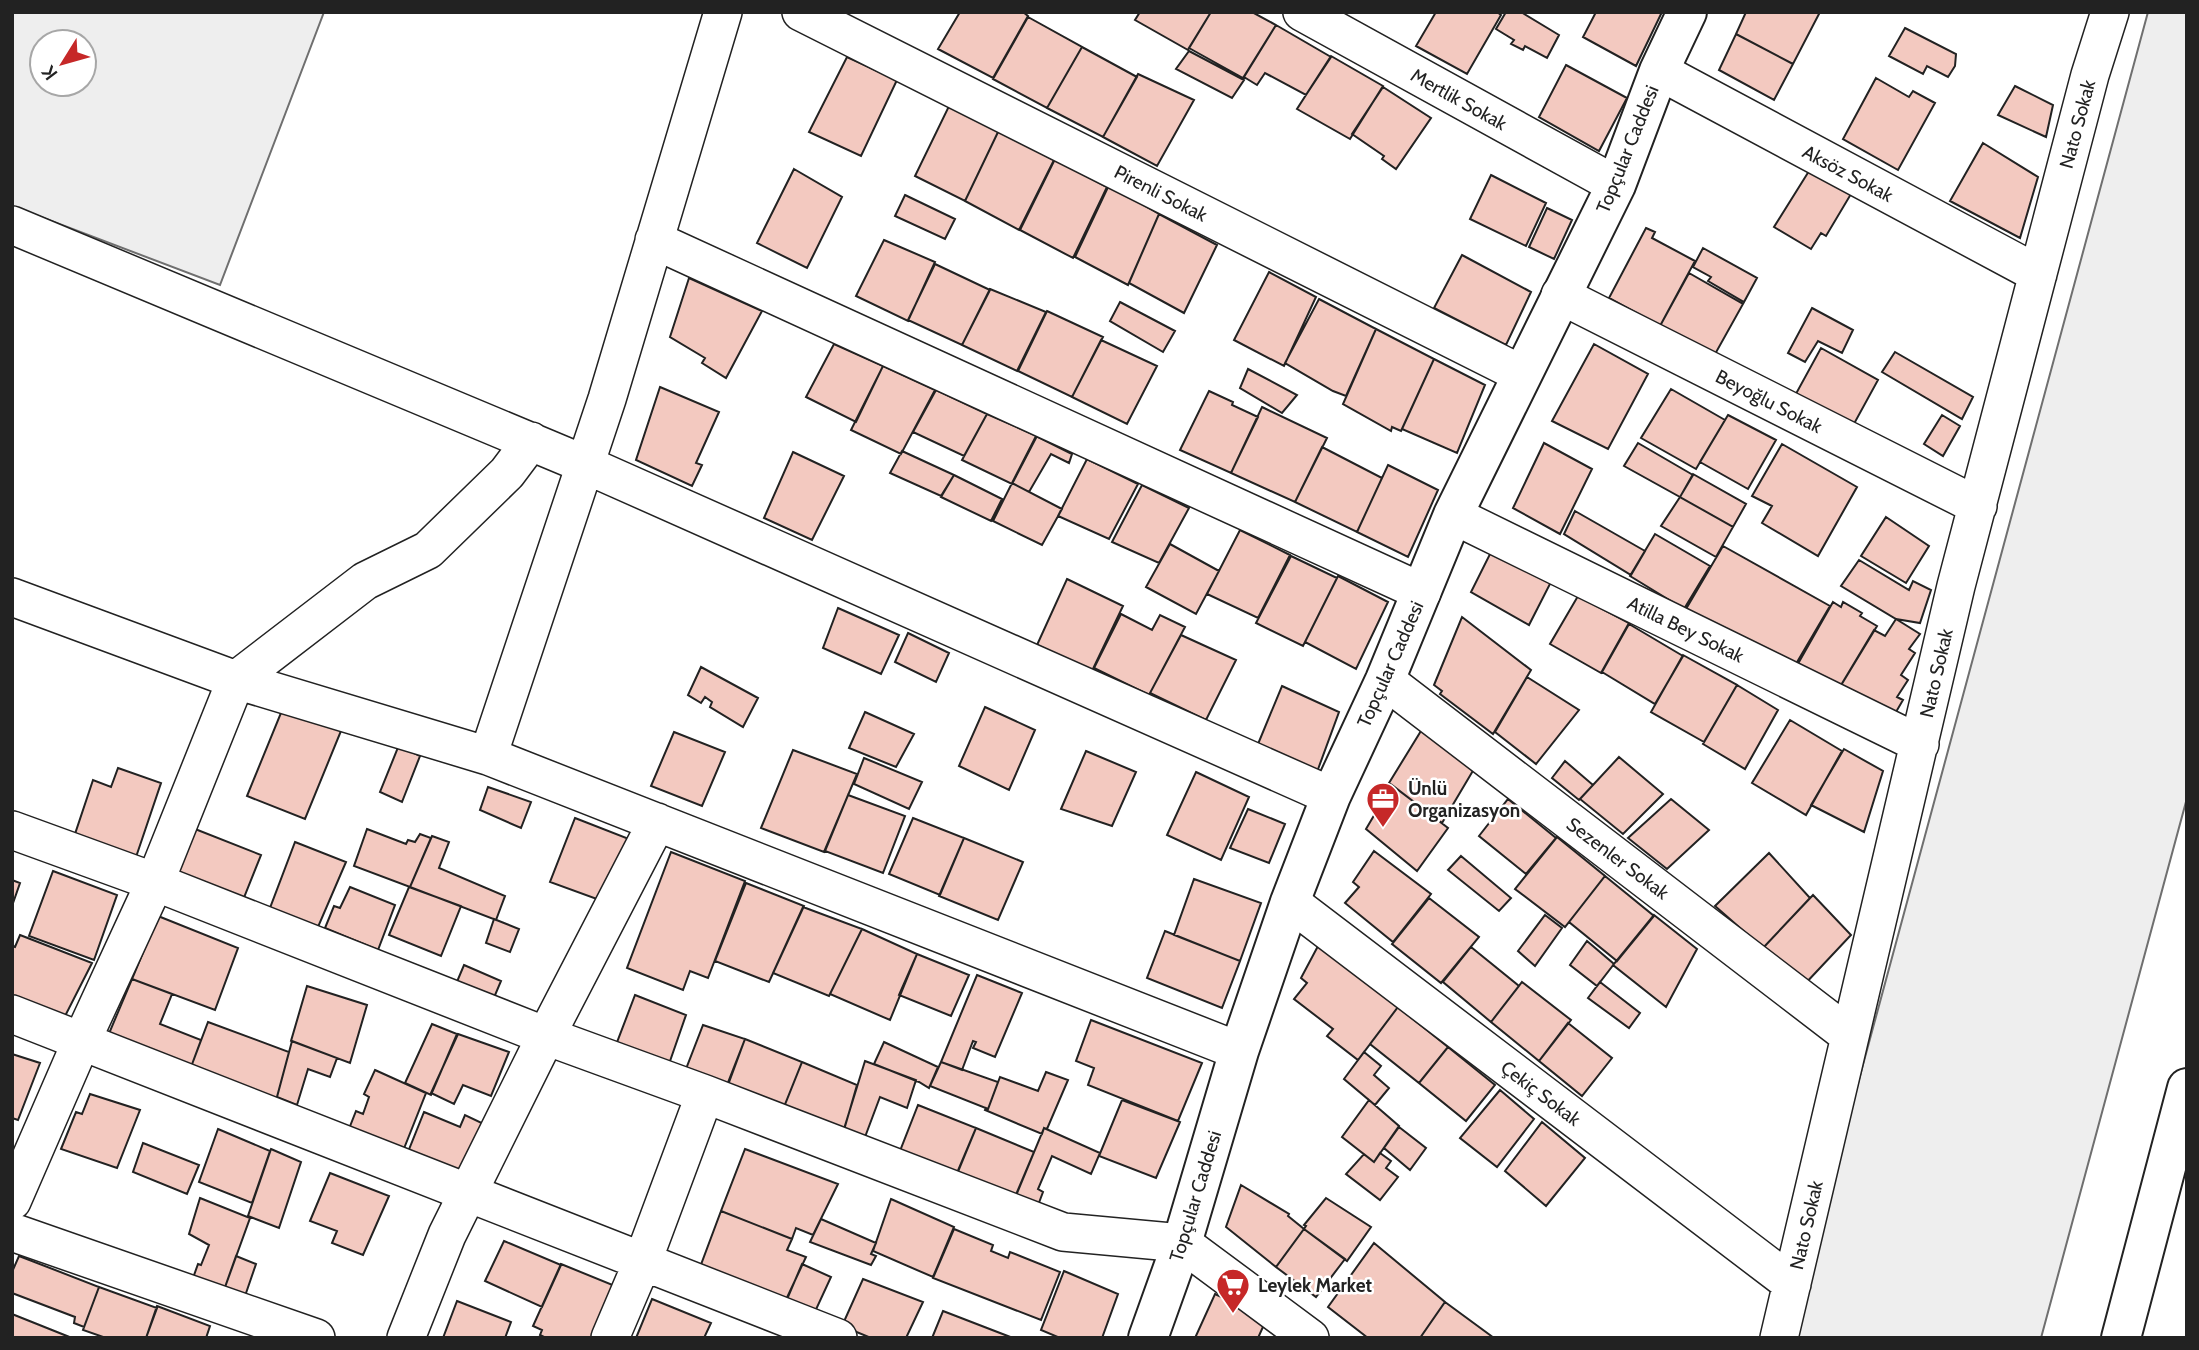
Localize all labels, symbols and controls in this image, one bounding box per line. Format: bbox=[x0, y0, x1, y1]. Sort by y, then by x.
north arrow bbox=[28, 28, 98, 98]
text: K bbox=[37, 61, 63, 85]
street label: Mertlik Sokak bbox=[1407, 64, 1511, 135]
street label: Nato Sokak bbox=[2055, 77, 2100, 171]
street label: Topçular Caddesi bbox=[1591, 82, 1664, 216]
street label: Aksöz Sokak bbox=[1799, 140, 1897, 207]
street label: Pirenli Sokak bbox=[1110, 160, 1212, 227]
street label: Beyoğlu Sokak bbox=[1712, 365, 1826, 438]
street label: Atilla Bey Sokak bbox=[1624, 591, 1748, 668]
street label: Topçular Caddesi bbox=[1352, 598, 1429, 731]
street label: Nato Sokak bbox=[1915, 626, 1958, 720]
place label: Ünlü Organizasyon bbox=[1408, 777, 1520, 822]
office icon: Ünlü Organizasyon bbox=[1364, 780, 1402, 829]
street label: Sezenler Sokak bbox=[1562, 813, 1674, 905]
street label: Çekiç Sokak bbox=[1496, 1056, 1586, 1131]
street label: Topçular Caddesi bbox=[1165, 1128, 1226, 1264]
street label: Nato Sokak bbox=[1785, 1178, 1828, 1272]
supermarket icon: Leylek Market bbox=[1214, 1266, 1252, 1315]
place label: Leylek Market bbox=[1258, 1274, 1372, 1297]

